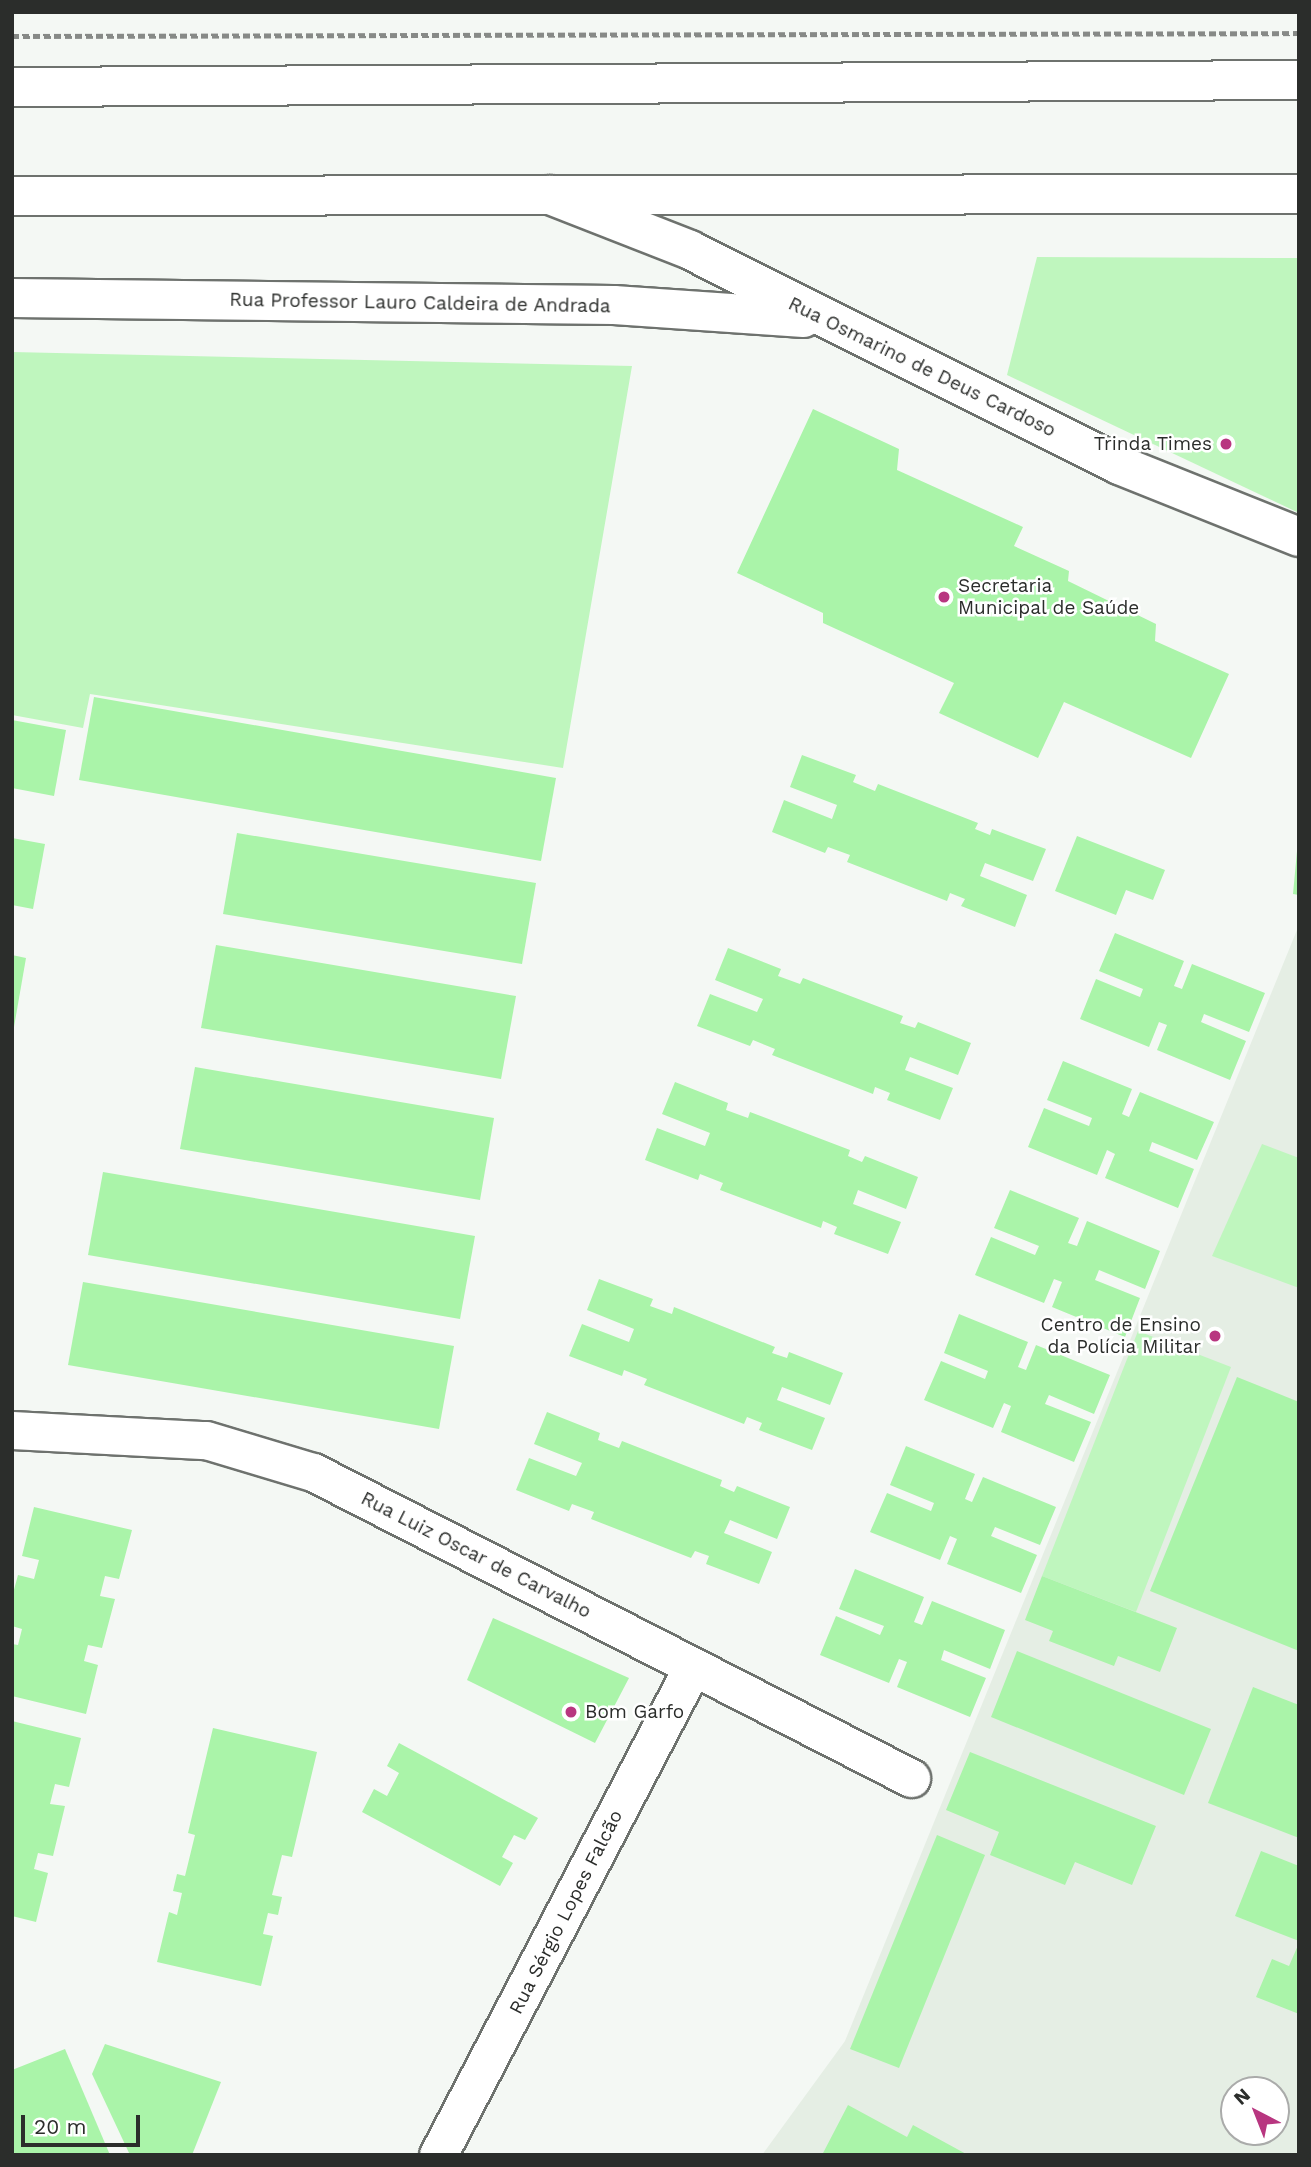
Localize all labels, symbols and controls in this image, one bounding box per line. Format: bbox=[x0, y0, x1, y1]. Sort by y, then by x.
street label: Rua Professor Lauro Caldeira de Andrada bbox=[228, 288, 612, 318]
street label: Rua Osmarino de Deus Cardoso bbox=[784, 292, 1060, 442]
place label: Trinda Times bbox=[1093, 433, 1212, 455]
marker: Trinda Times bbox=[1218, 436, 1234, 452]
place label: Secretaria Municipal de Saúde bbox=[958, 575, 1140, 619]
marker: Secretaria Municipal de Saúde bbox=[936, 589, 952, 605]
place label: Centro de Ensino da Polícia Militar bbox=[1041, 1314, 1201, 1358]
marker: Centro de Ensino da Polícia Militar bbox=[1207, 1328, 1223, 1344]
street label: Rua Luiz Oscar de Carvalho bbox=[357, 1487, 595, 1623]
place label: Bom Garfo bbox=[585, 1701, 684, 1723]
marker: Bom Garfo bbox=[563, 1704, 579, 1720]
street label: Rua Sérgio Lopes Falcão bbox=[504, 1806, 628, 2018]
north arrow bbox=[1220, 2076, 1290, 2146]
text: N bbox=[1229, 2083, 1255, 2110]
scale bar bbox=[24, 2100, 144, 2144]
text: 20 m bbox=[34, 2114, 86, 2139]

